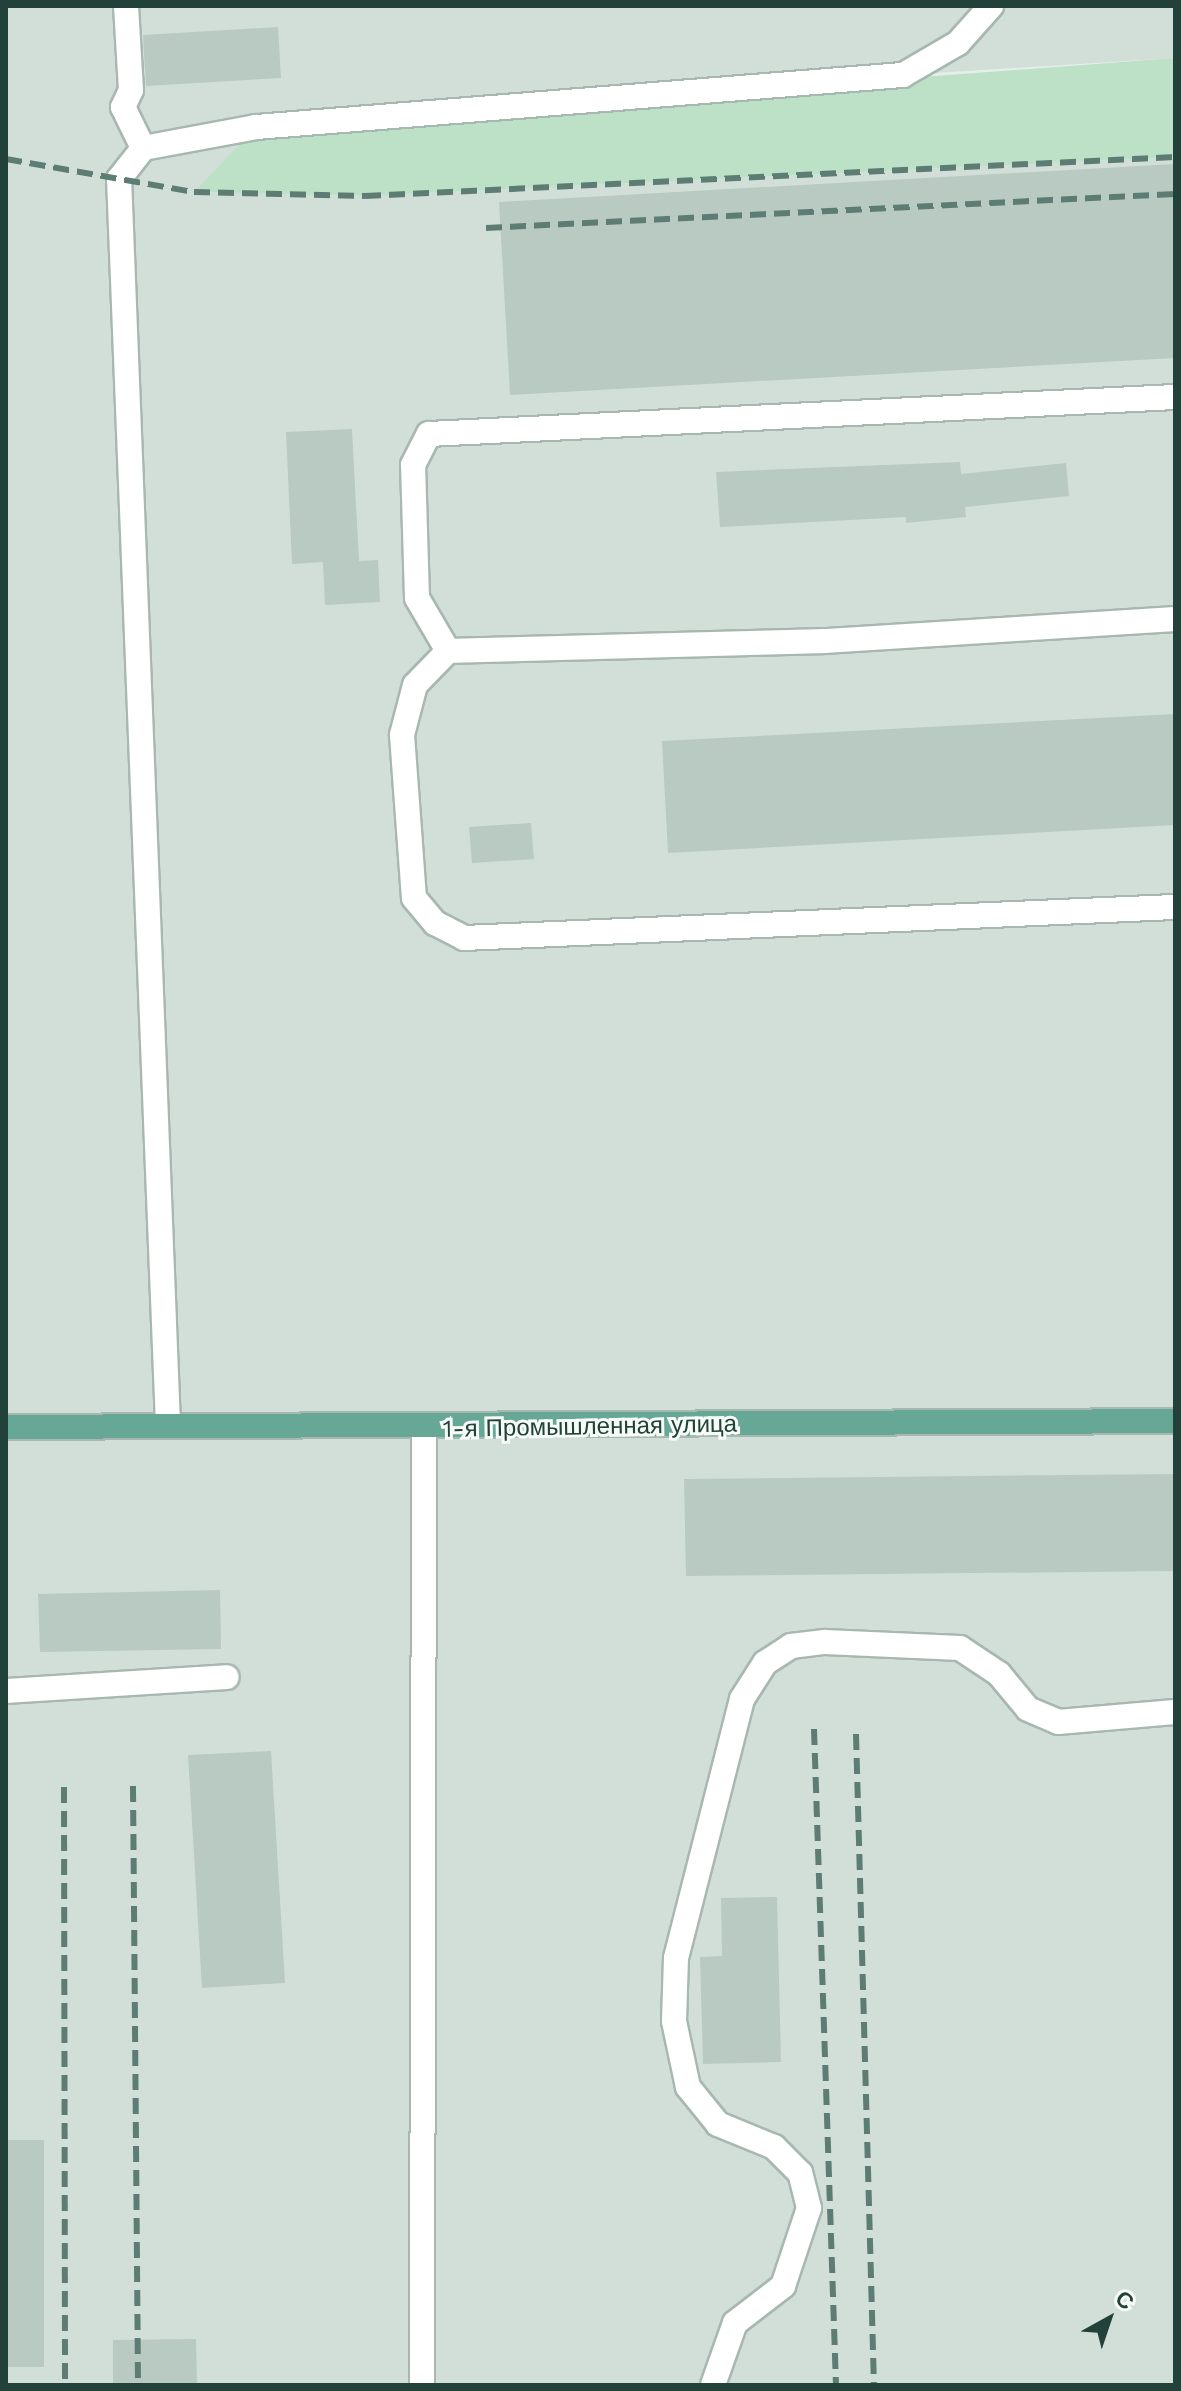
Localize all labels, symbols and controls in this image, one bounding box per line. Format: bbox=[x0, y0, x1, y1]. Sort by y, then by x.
street label: 1-я Промышленная улица bbox=[443, 1410, 737, 1444]
north arrow bbox=[1069, 2279, 1149, 2359]
text: С bbox=[1111, 2286, 1139, 2315]

